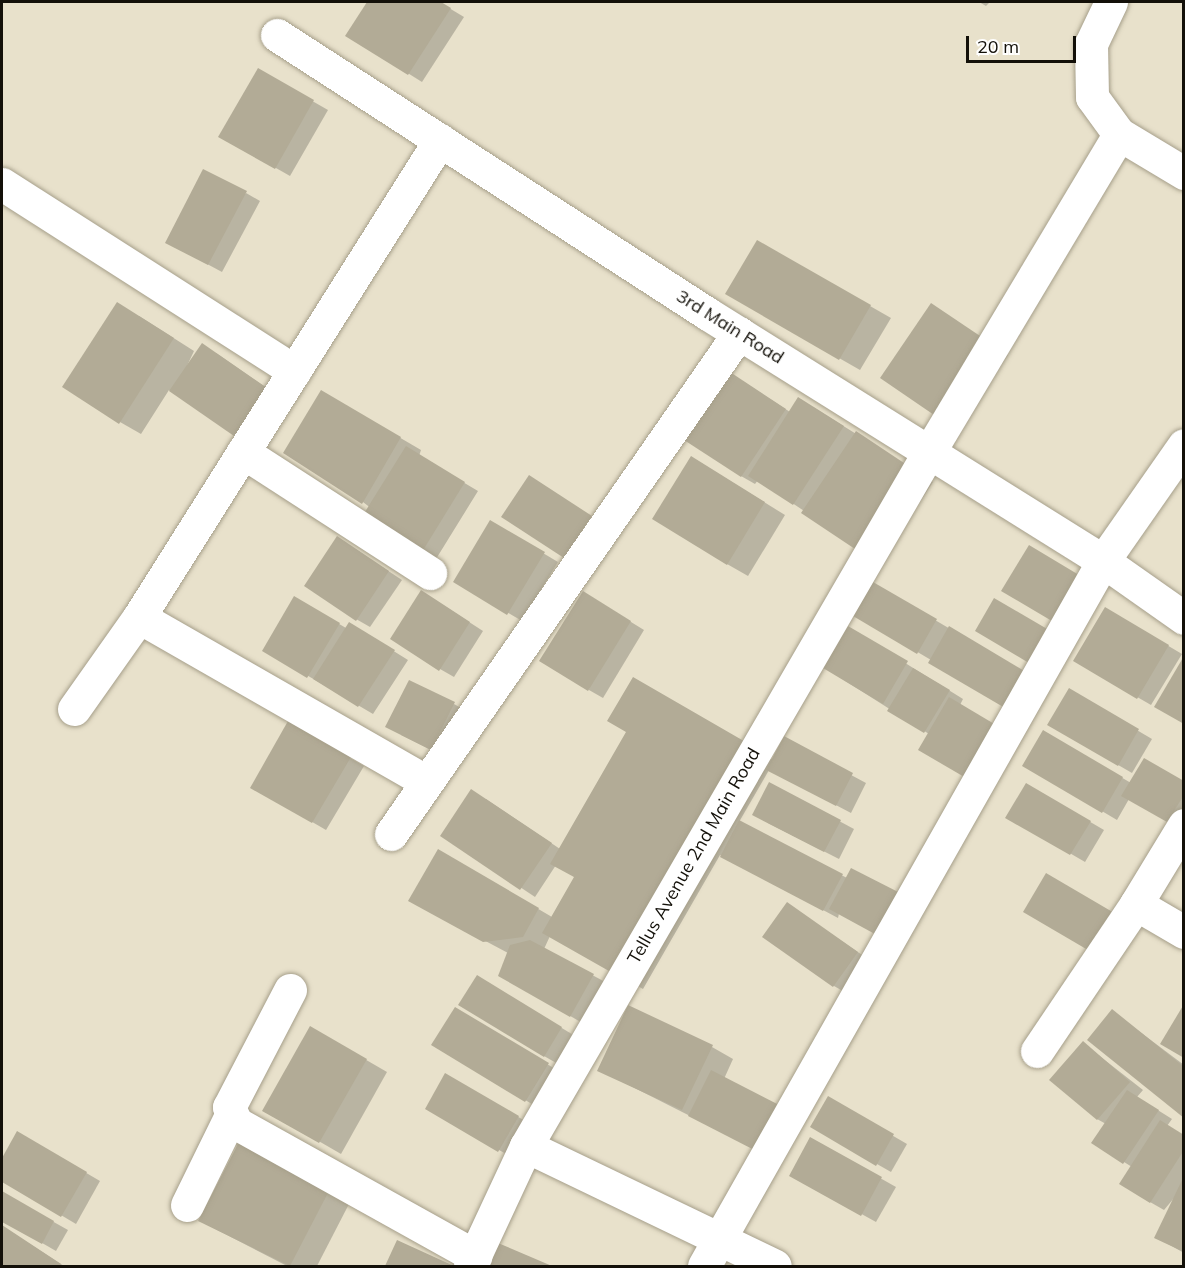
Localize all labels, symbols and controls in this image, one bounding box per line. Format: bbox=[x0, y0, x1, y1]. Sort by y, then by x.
scale bar bbox=[969, 24, 1078, 62]
text: 20 m bbox=[977, 35, 1019, 58]
street label: 3rd Main Road bbox=[672, 285, 788, 369]
street label: Tellus Avenue 2nd Main Road bbox=[623, 744, 765, 968]

